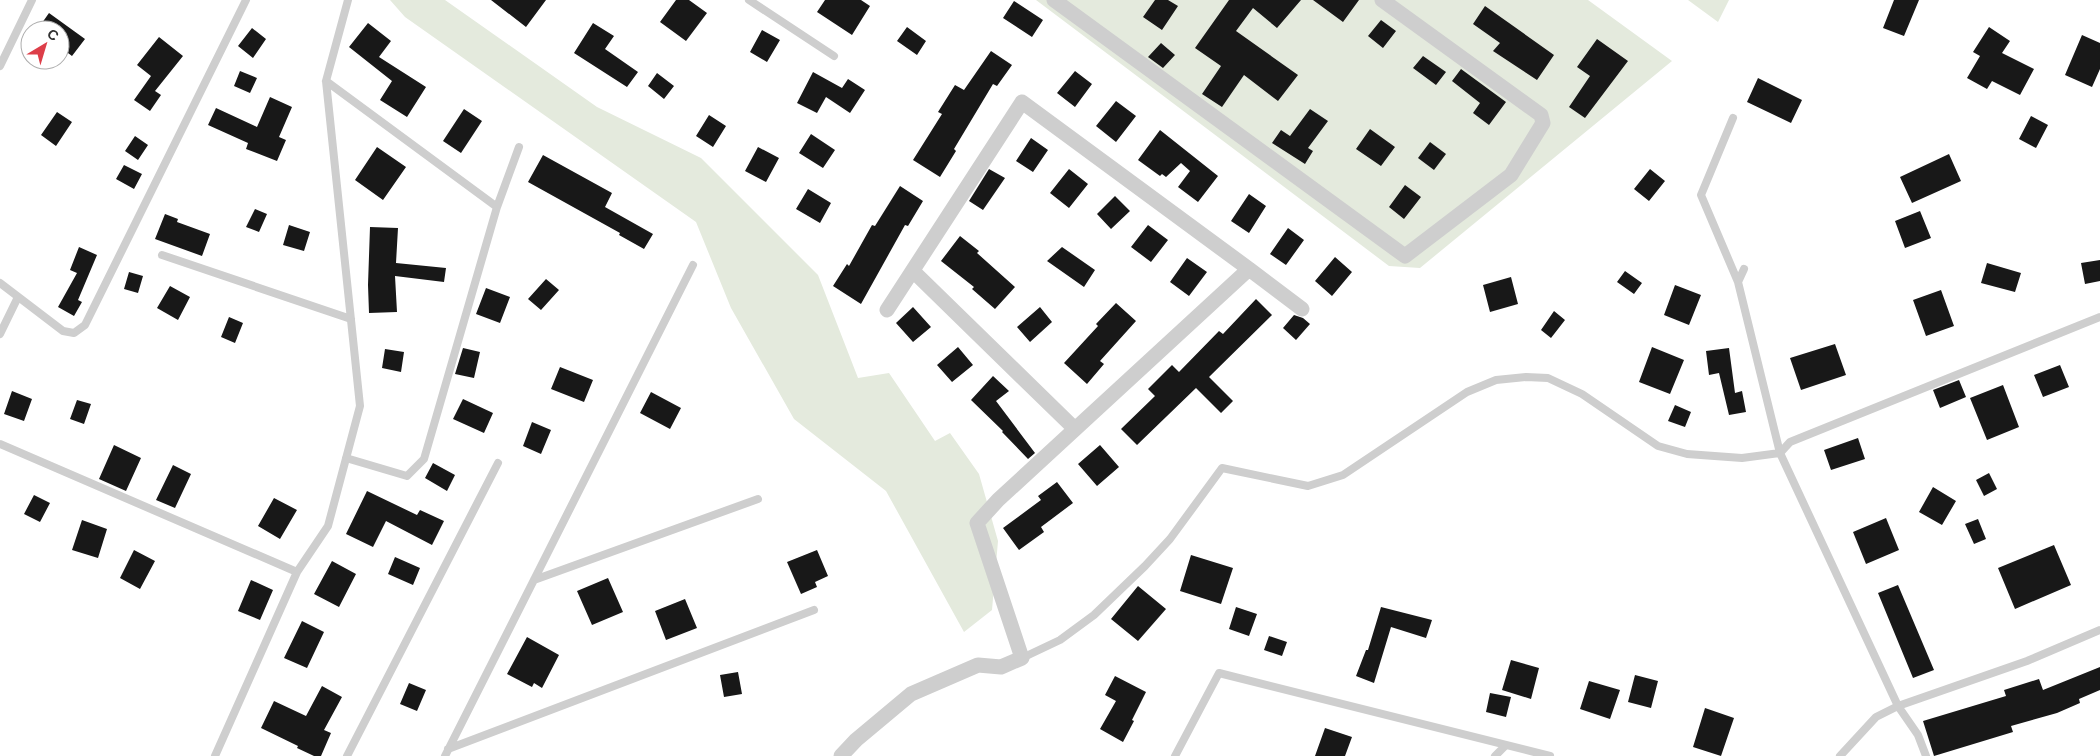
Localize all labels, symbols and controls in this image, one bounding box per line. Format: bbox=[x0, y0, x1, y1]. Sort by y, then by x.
north arrow bbox=[20, 20, 70, 70]
text: С bbox=[44, 25, 62, 44]

